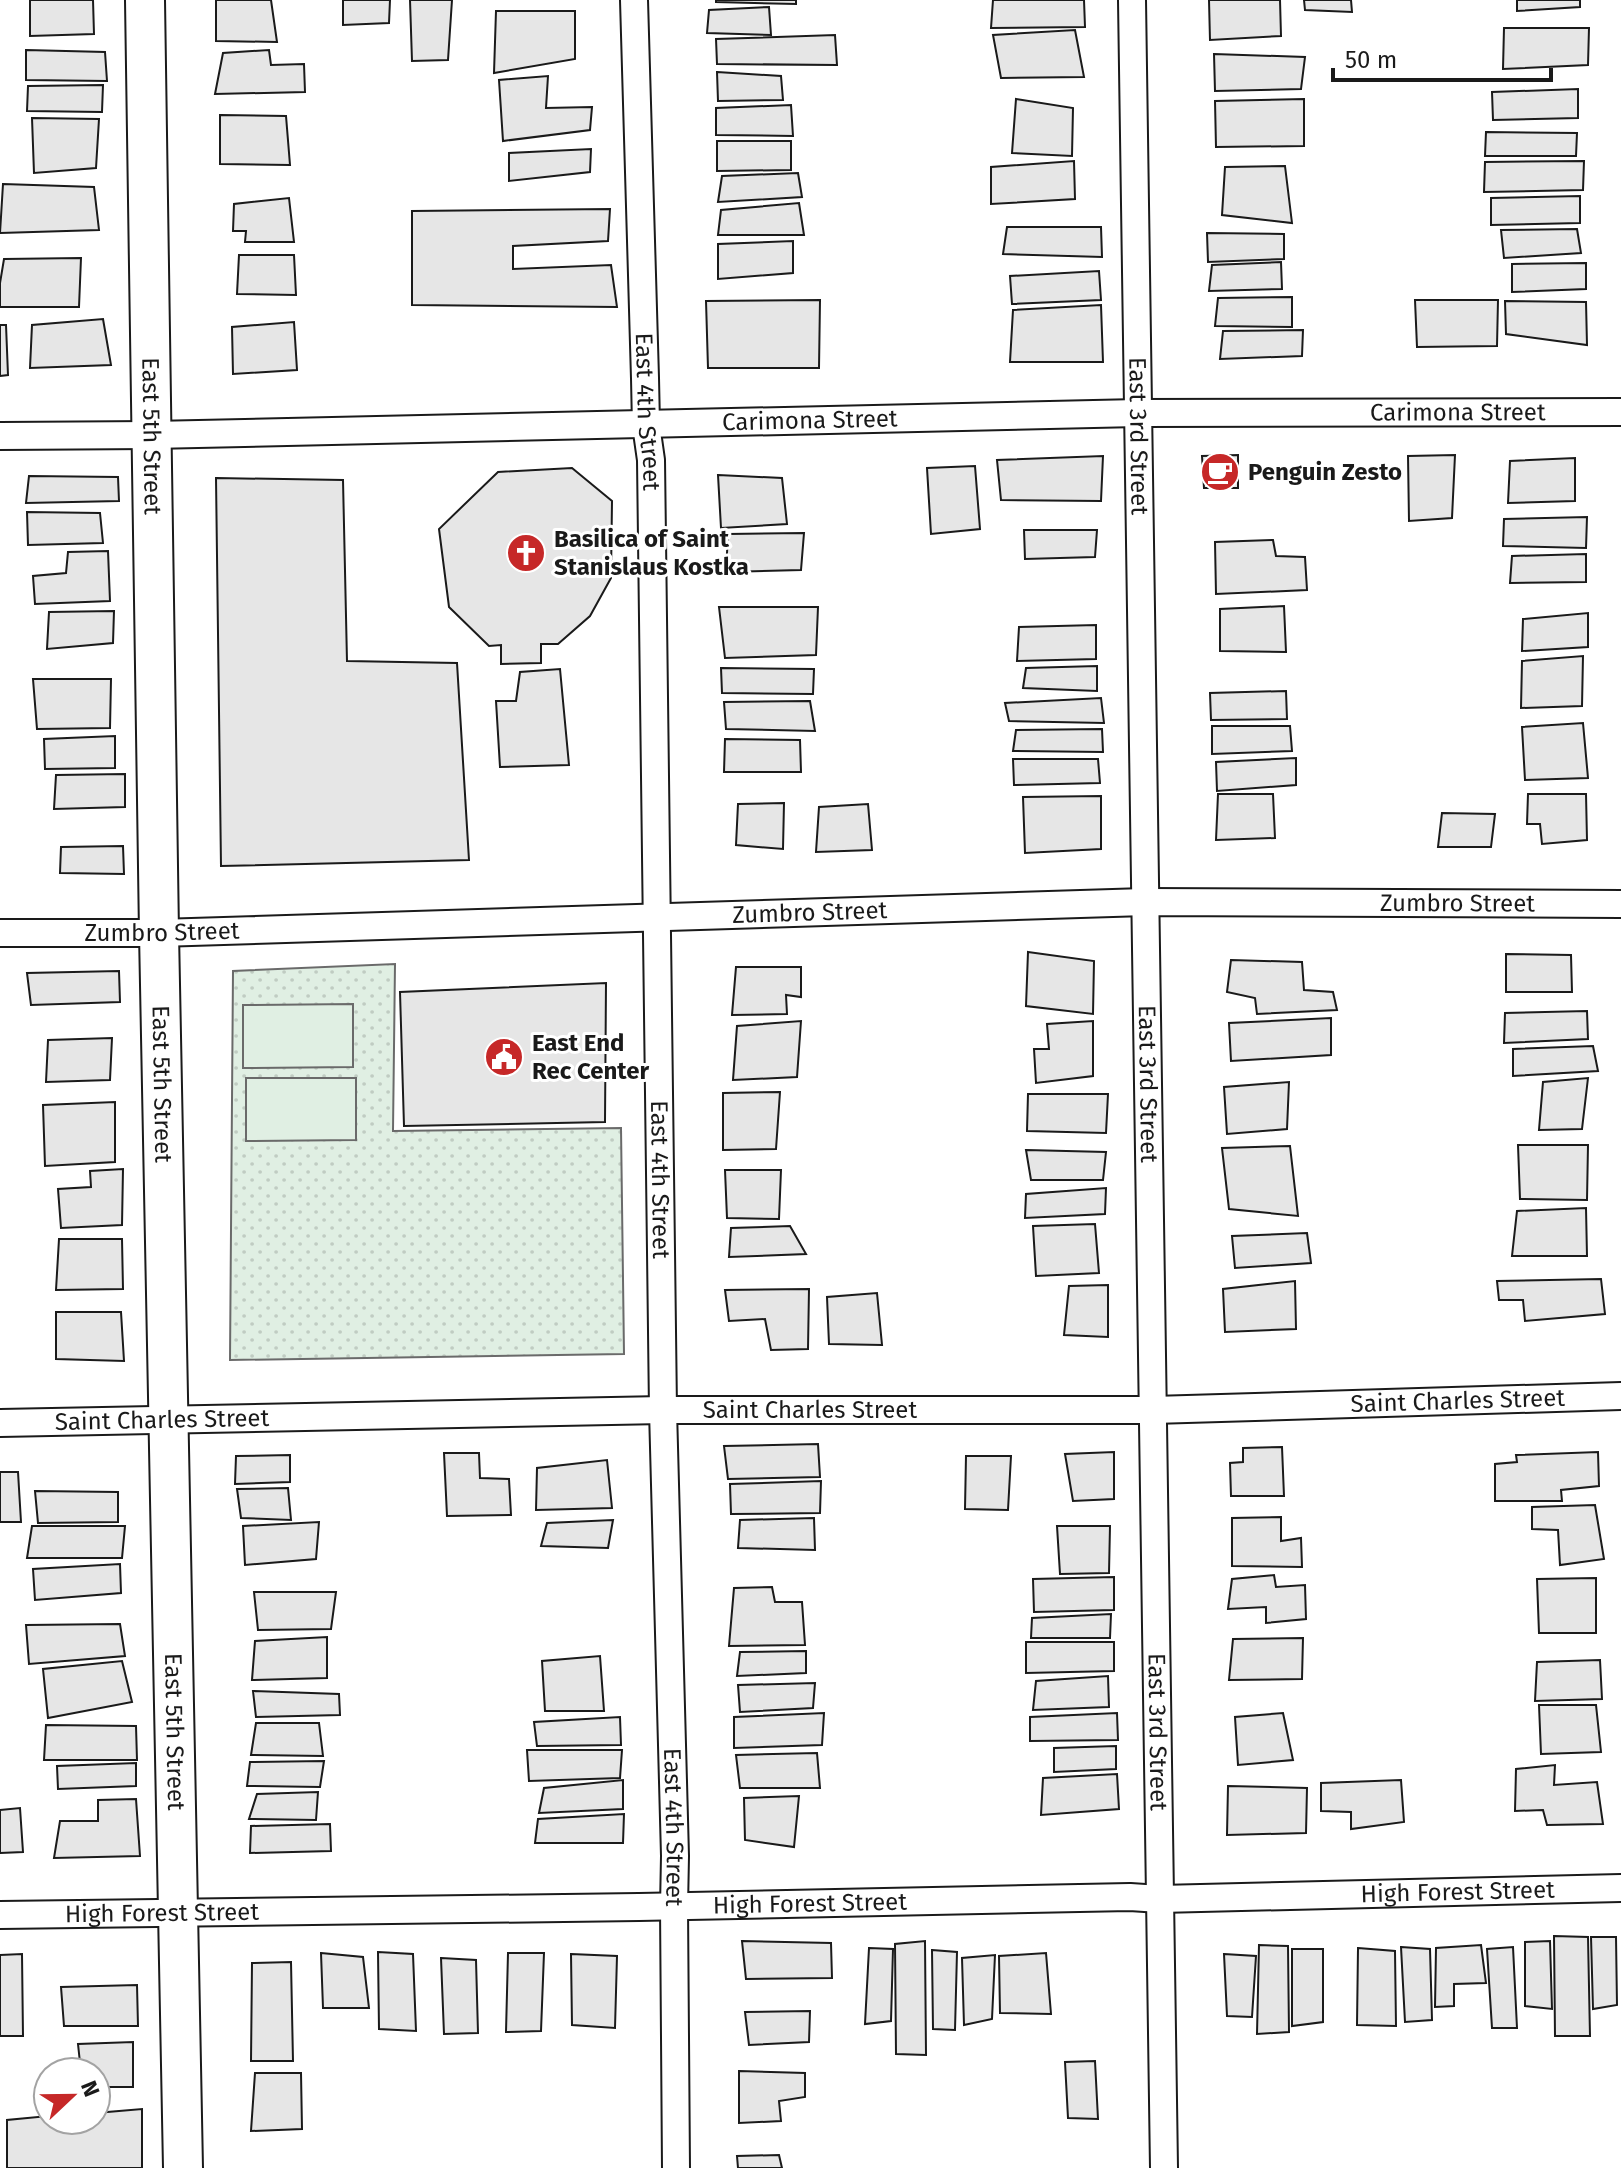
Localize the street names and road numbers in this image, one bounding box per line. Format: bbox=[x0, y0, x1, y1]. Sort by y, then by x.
street label: East 4th Street bbox=[630, 332, 665, 491]
street label: East 5th Street bbox=[136, 357, 167, 515]
street label: East 3rd Street bbox=[1123, 357, 1154, 516]
street label: Carimona Street bbox=[1370, 398, 1546, 427]
street label: Carimona Street bbox=[722, 404, 898, 436]
street label: Zumbro Street bbox=[1380, 889, 1535, 918]
street label: Zumbro Street bbox=[732, 896, 888, 929]
street label: Zumbro Street bbox=[85, 916, 240, 947]
street label: East 5th Street bbox=[146, 1005, 177, 1163]
street label: East 3rd Street bbox=[1133, 1005, 1163, 1163]
street label: East 4th Street bbox=[645, 1100, 675, 1259]
street label: Saint Charles Street bbox=[1350, 1384, 1566, 1418]
street label: Saint Charles Street bbox=[703, 1396, 917, 1424]
street label: Saint Charles Street bbox=[54, 1404, 270, 1436]
street label: East 5th Street bbox=[159, 1653, 190, 1811]
street label: East 3rd Street bbox=[1142, 1653, 1173, 1811]
street label: East 4th Street bbox=[658, 1748, 689, 1907]
street label: High Forest Street bbox=[1360, 1876, 1555, 1908]
street label: High Forest Street bbox=[713, 1888, 908, 1919]
street label: High Forest Street bbox=[65, 1898, 260, 1928]

